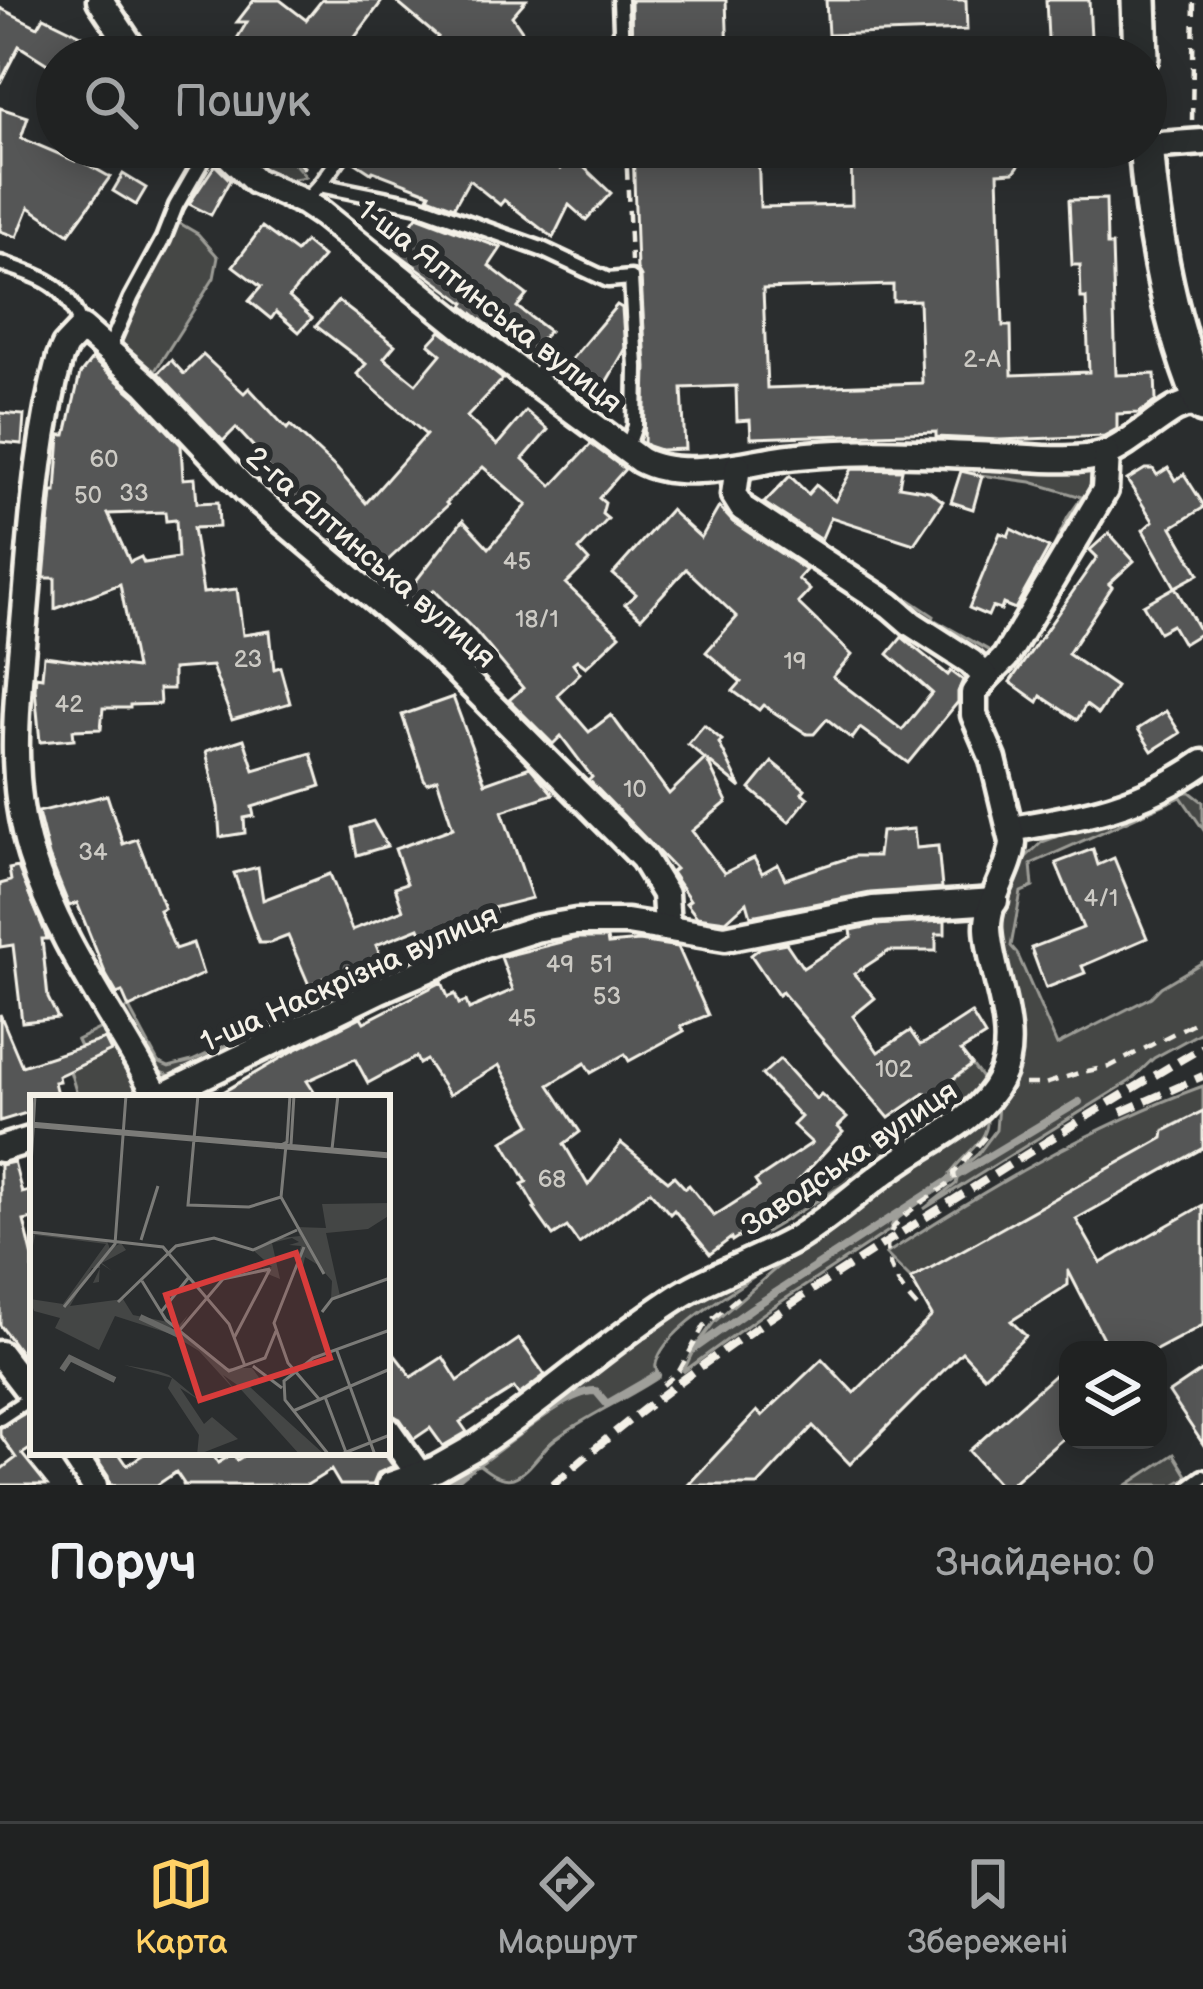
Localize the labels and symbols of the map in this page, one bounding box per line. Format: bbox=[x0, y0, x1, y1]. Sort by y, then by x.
street label: 1-ша Ялтинська вулиця bbox=[350, 192, 629, 421]
house number: 2-А bbox=[963, 345, 1001, 374]
street label: 2-га Ялтинська вулиця bbox=[238, 439, 503, 676]
house number: 60 bbox=[90, 445, 118, 474]
house number: 33 bbox=[119, 479, 149, 508]
house number: 50 bbox=[74, 481, 102, 510]
house number: 45 bbox=[503, 547, 531, 576]
house number: 18/1 bbox=[515, 605, 559, 634]
house number: 23 bbox=[234, 645, 262, 674]
house number: 19 bbox=[783, 647, 807, 676]
house number: 42 bbox=[55, 690, 83, 719]
house number: 10 bbox=[623, 775, 647, 804]
house number: 34 bbox=[78, 838, 108, 867]
house number: 4/1 bbox=[1084, 884, 1118, 913]
street label: 1-ша Наскрізна вулиця bbox=[195, 897, 504, 1061]
house number: 49 bbox=[546, 950, 574, 979]
house number: 51 bbox=[589, 950, 613, 979]
house number: 53 bbox=[593, 982, 621, 1011]
house number: 45 bbox=[508, 1004, 536, 1033]
house number: 102 bbox=[875, 1055, 913, 1084]
street label: Заводська вулиця bbox=[735, 1073, 964, 1244]
inset map bbox=[30, 1095, 390, 1455]
house number: 68 bbox=[538, 1165, 566, 1194]

